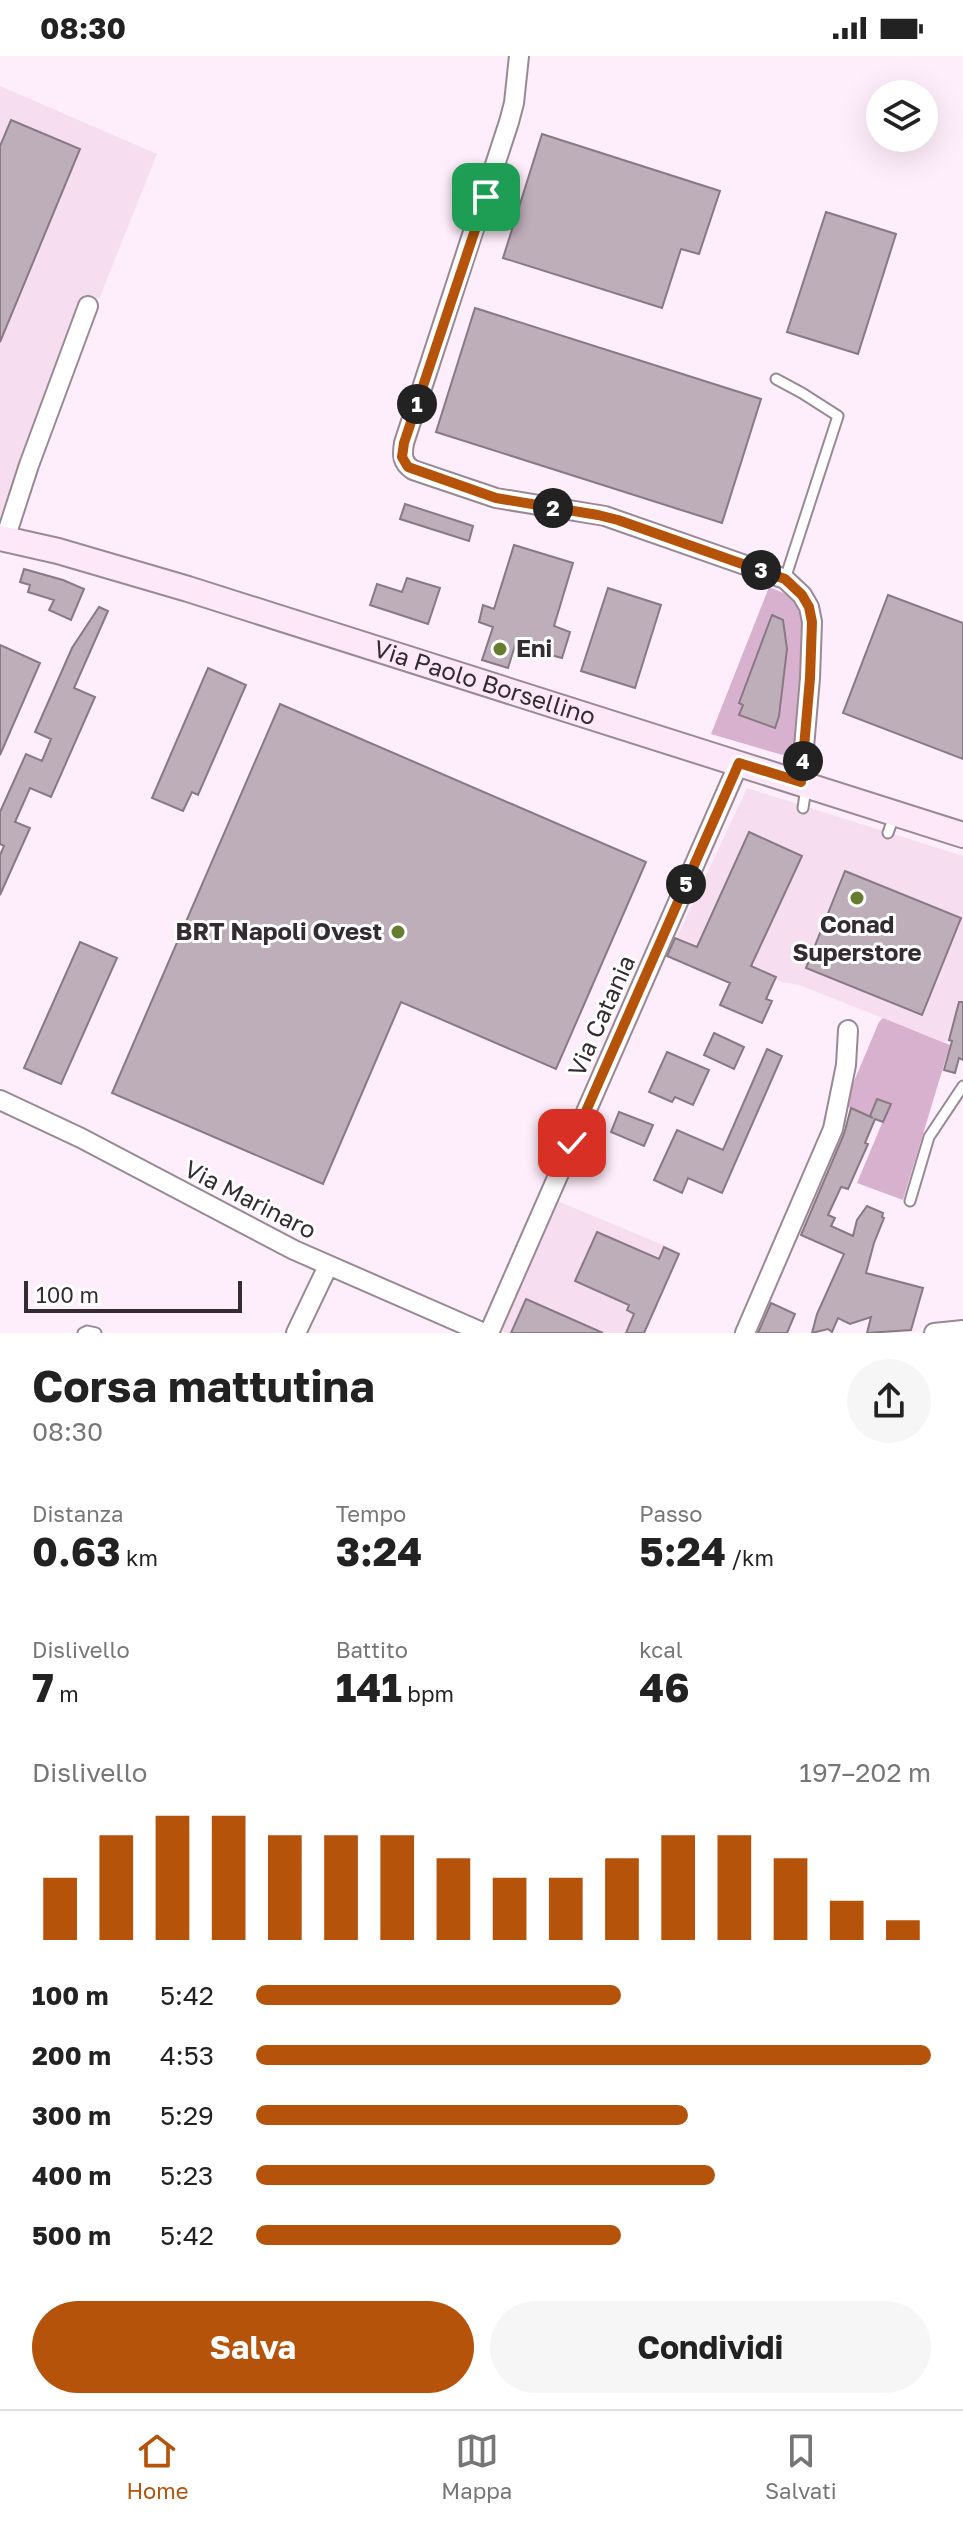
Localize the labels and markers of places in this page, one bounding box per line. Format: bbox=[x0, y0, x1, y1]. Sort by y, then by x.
pin bbox=[452, 163, 520, 231]
pin: 1 bbox=[397, 384, 437, 424]
pin: 2 bbox=[533, 488, 573, 528]
pin: 3 bbox=[741, 550, 781, 590]
place label: Eni bbox=[516, 633, 552, 662]
marker: Eni bbox=[491, 640, 509, 658]
pin: 4 bbox=[783, 741, 823, 781]
pin: 5 bbox=[666, 864, 706, 904]
marker: Conad Superstore bbox=[848, 889, 866, 907]
place label: Conad Superstore bbox=[792, 909, 922, 966]
place label: BRT Napoli Ovest bbox=[176, 916, 382, 945]
marker: BRT Napoli Ovest bbox=[389, 923, 407, 941]
pin bbox=[538, 1109, 606, 1177]

